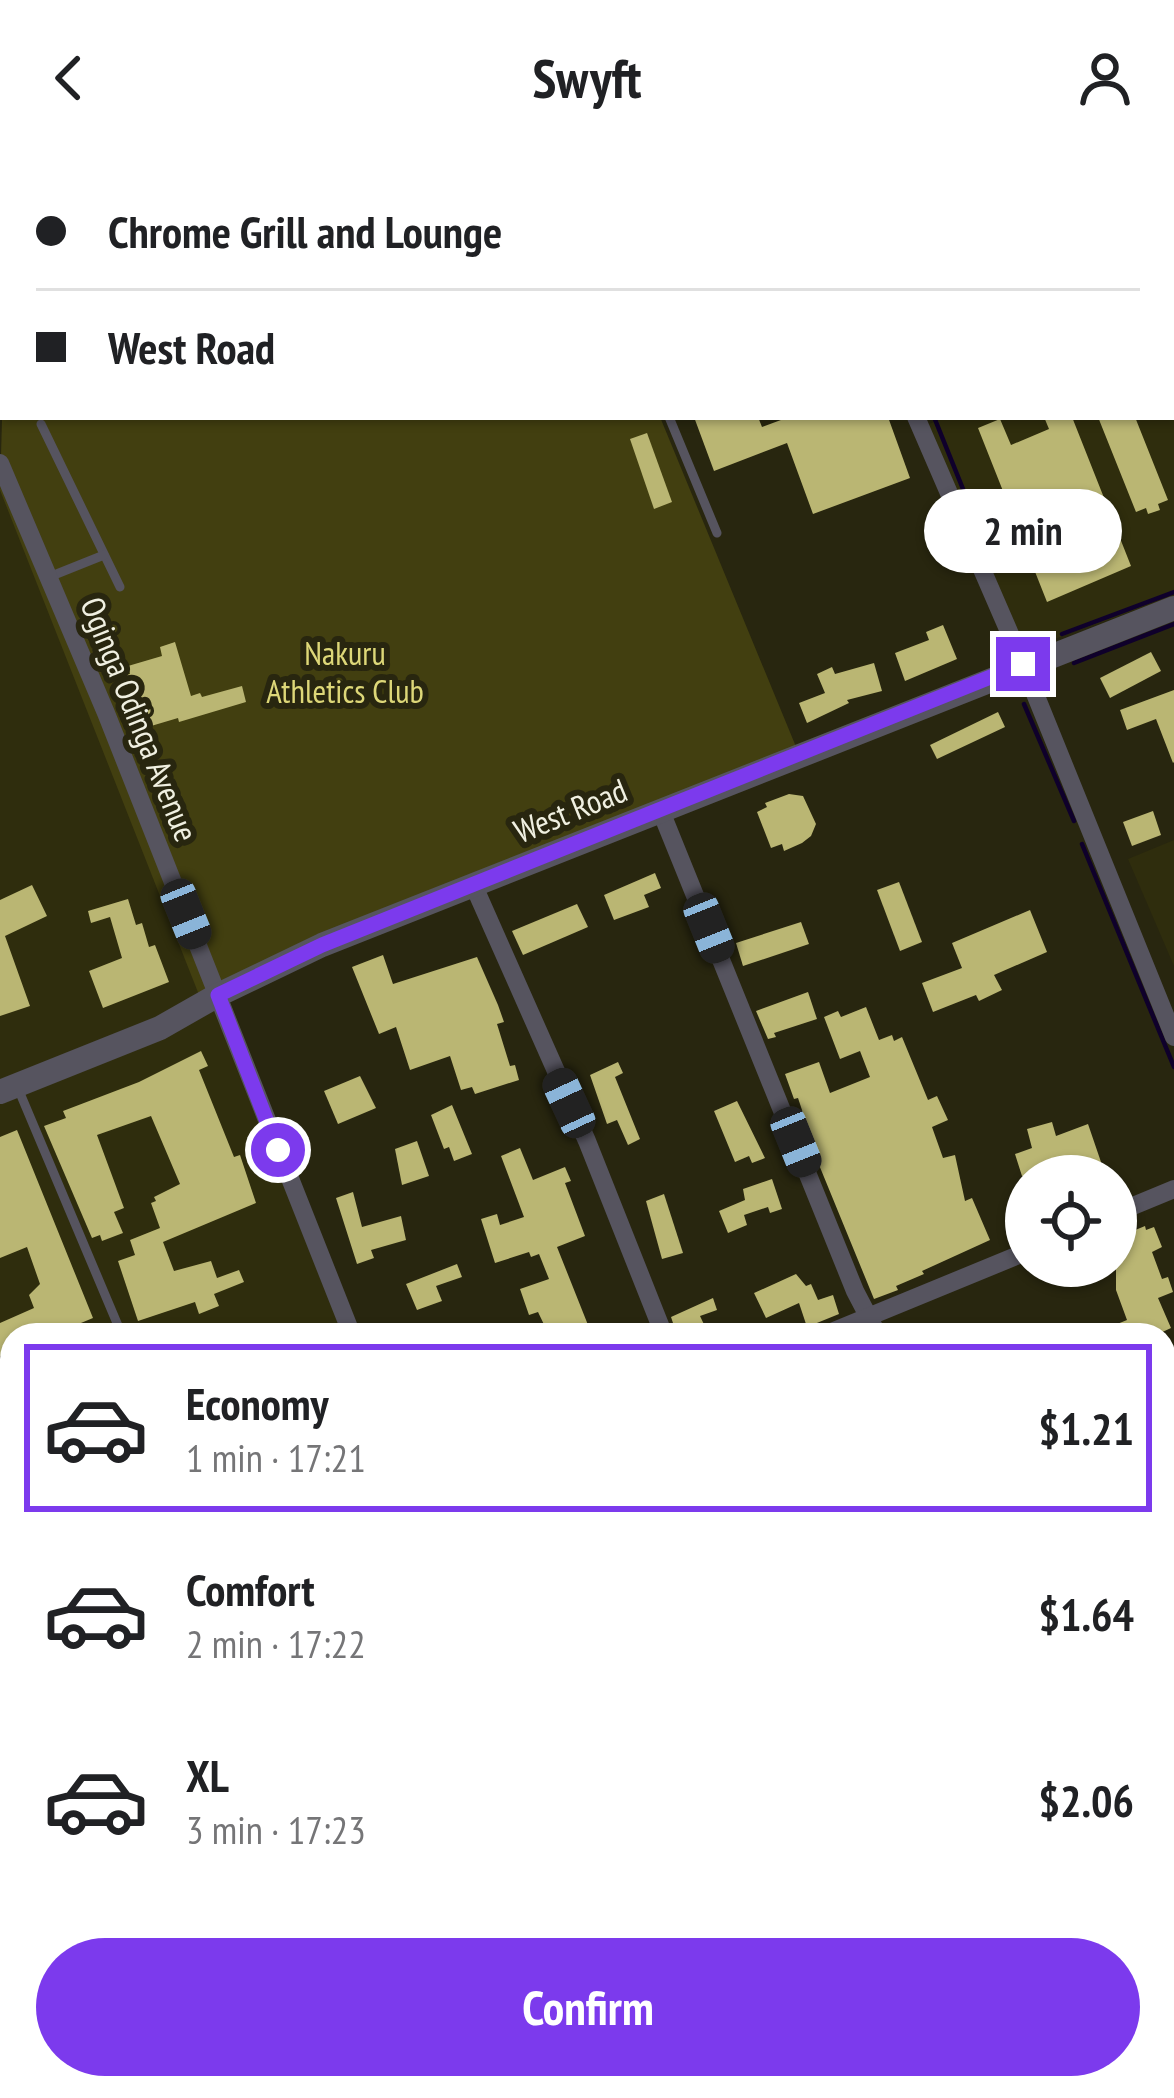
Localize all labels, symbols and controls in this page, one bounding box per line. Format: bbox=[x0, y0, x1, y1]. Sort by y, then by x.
text: Swyft bbox=[532, 43, 642, 113]
icon: back bbox=[36, 45, 102, 111]
icon: person bbox=[1072, 45, 1138, 111]
text: Chrome Grill and Lounge bbox=[108, 202, 502, 260]
text: West Road bbox=[108, 318, 275, 376]
callout: 2 min bbox=[924, 490, 1122, 574]
text: 2 min bbox=[984, 505, 1062, 556]
street label: Oginga Odinga Avenue bbox=[71, 591, 209, 847]
park label: Nakuru Athletics Club bbox=[266, 631, 424, 712]
route end bbox=[996, 637, 1050, 691]
street label: West Road bbox=[507, 768, 633, 852]
car bbox=[156, 874, 216, 954]
car bbox=[679, 888, 739, 968]
car bbox=[537, 1063, 601, 1143]
car bbox=[766, 1102, 826, 1182]
route start bbox=[251, 1123, 305, 1177]
map controls bbox=[1005, 1155, 1137, 1287]
button: locate bbox=[1005, 1155, 1137, 1287]
icon: car bbox=[42, 1374, 150, 1482]
text: Economy bbox=[186, 1374, 329, 1432]
text: $1.21 bbox=[1038, 1399, 1134, 1457]
text: 1 min · 17:21 bbox=[186, 1432, 366, 1483]
icon: car bbox=[42, 1560, 150, 1668]
text: Comfort bbox=[186, 1560, 315, 1618]
text: $1.64 bbox=[1038, 1585, 1134, 1643]
text: 2 min · 17:22 bbox=[186, 1618, 366, 1669]
icon: car bbox=[42, 1746, 150, 1854]
text: XL bbox=[186, 1746, 229, 1804]
text: $2.06 bbox=[1038, 1771, 1134, 1829]
text: 3 min · 17:23 bbox=[186, 1804, 366, 1855]
button: Confirm bbox=[36, 1938, 1140, 2076]

